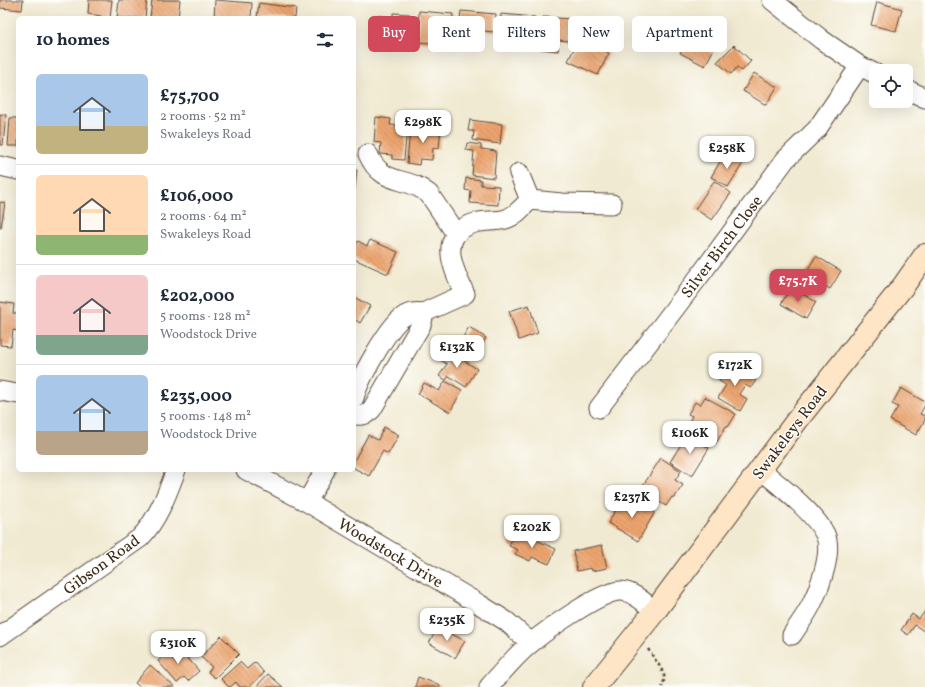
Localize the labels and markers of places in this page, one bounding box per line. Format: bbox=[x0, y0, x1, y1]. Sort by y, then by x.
pin: £298K bbox=[395, 110, 451, 144]
pin: £258K bbox=[699, 136, 755, 170]
pin: £75.7K bbox=[765, 269, 831, 303]
pin: £132K bbox=[429, 335, 485, 369]
pin: £172K bbox=[707, 353, 763, 387]
pin: £106K bbox=[662, 421, 718, 455]
pin: £237K bbox=[604, 485, 660, 519]
pin: £202K bbox=[504, 515, 560, 549]
pin: £235K bbox=[419, 608, 475, 642]
pin: £310K bbox=[150, 631, 206, 665]

